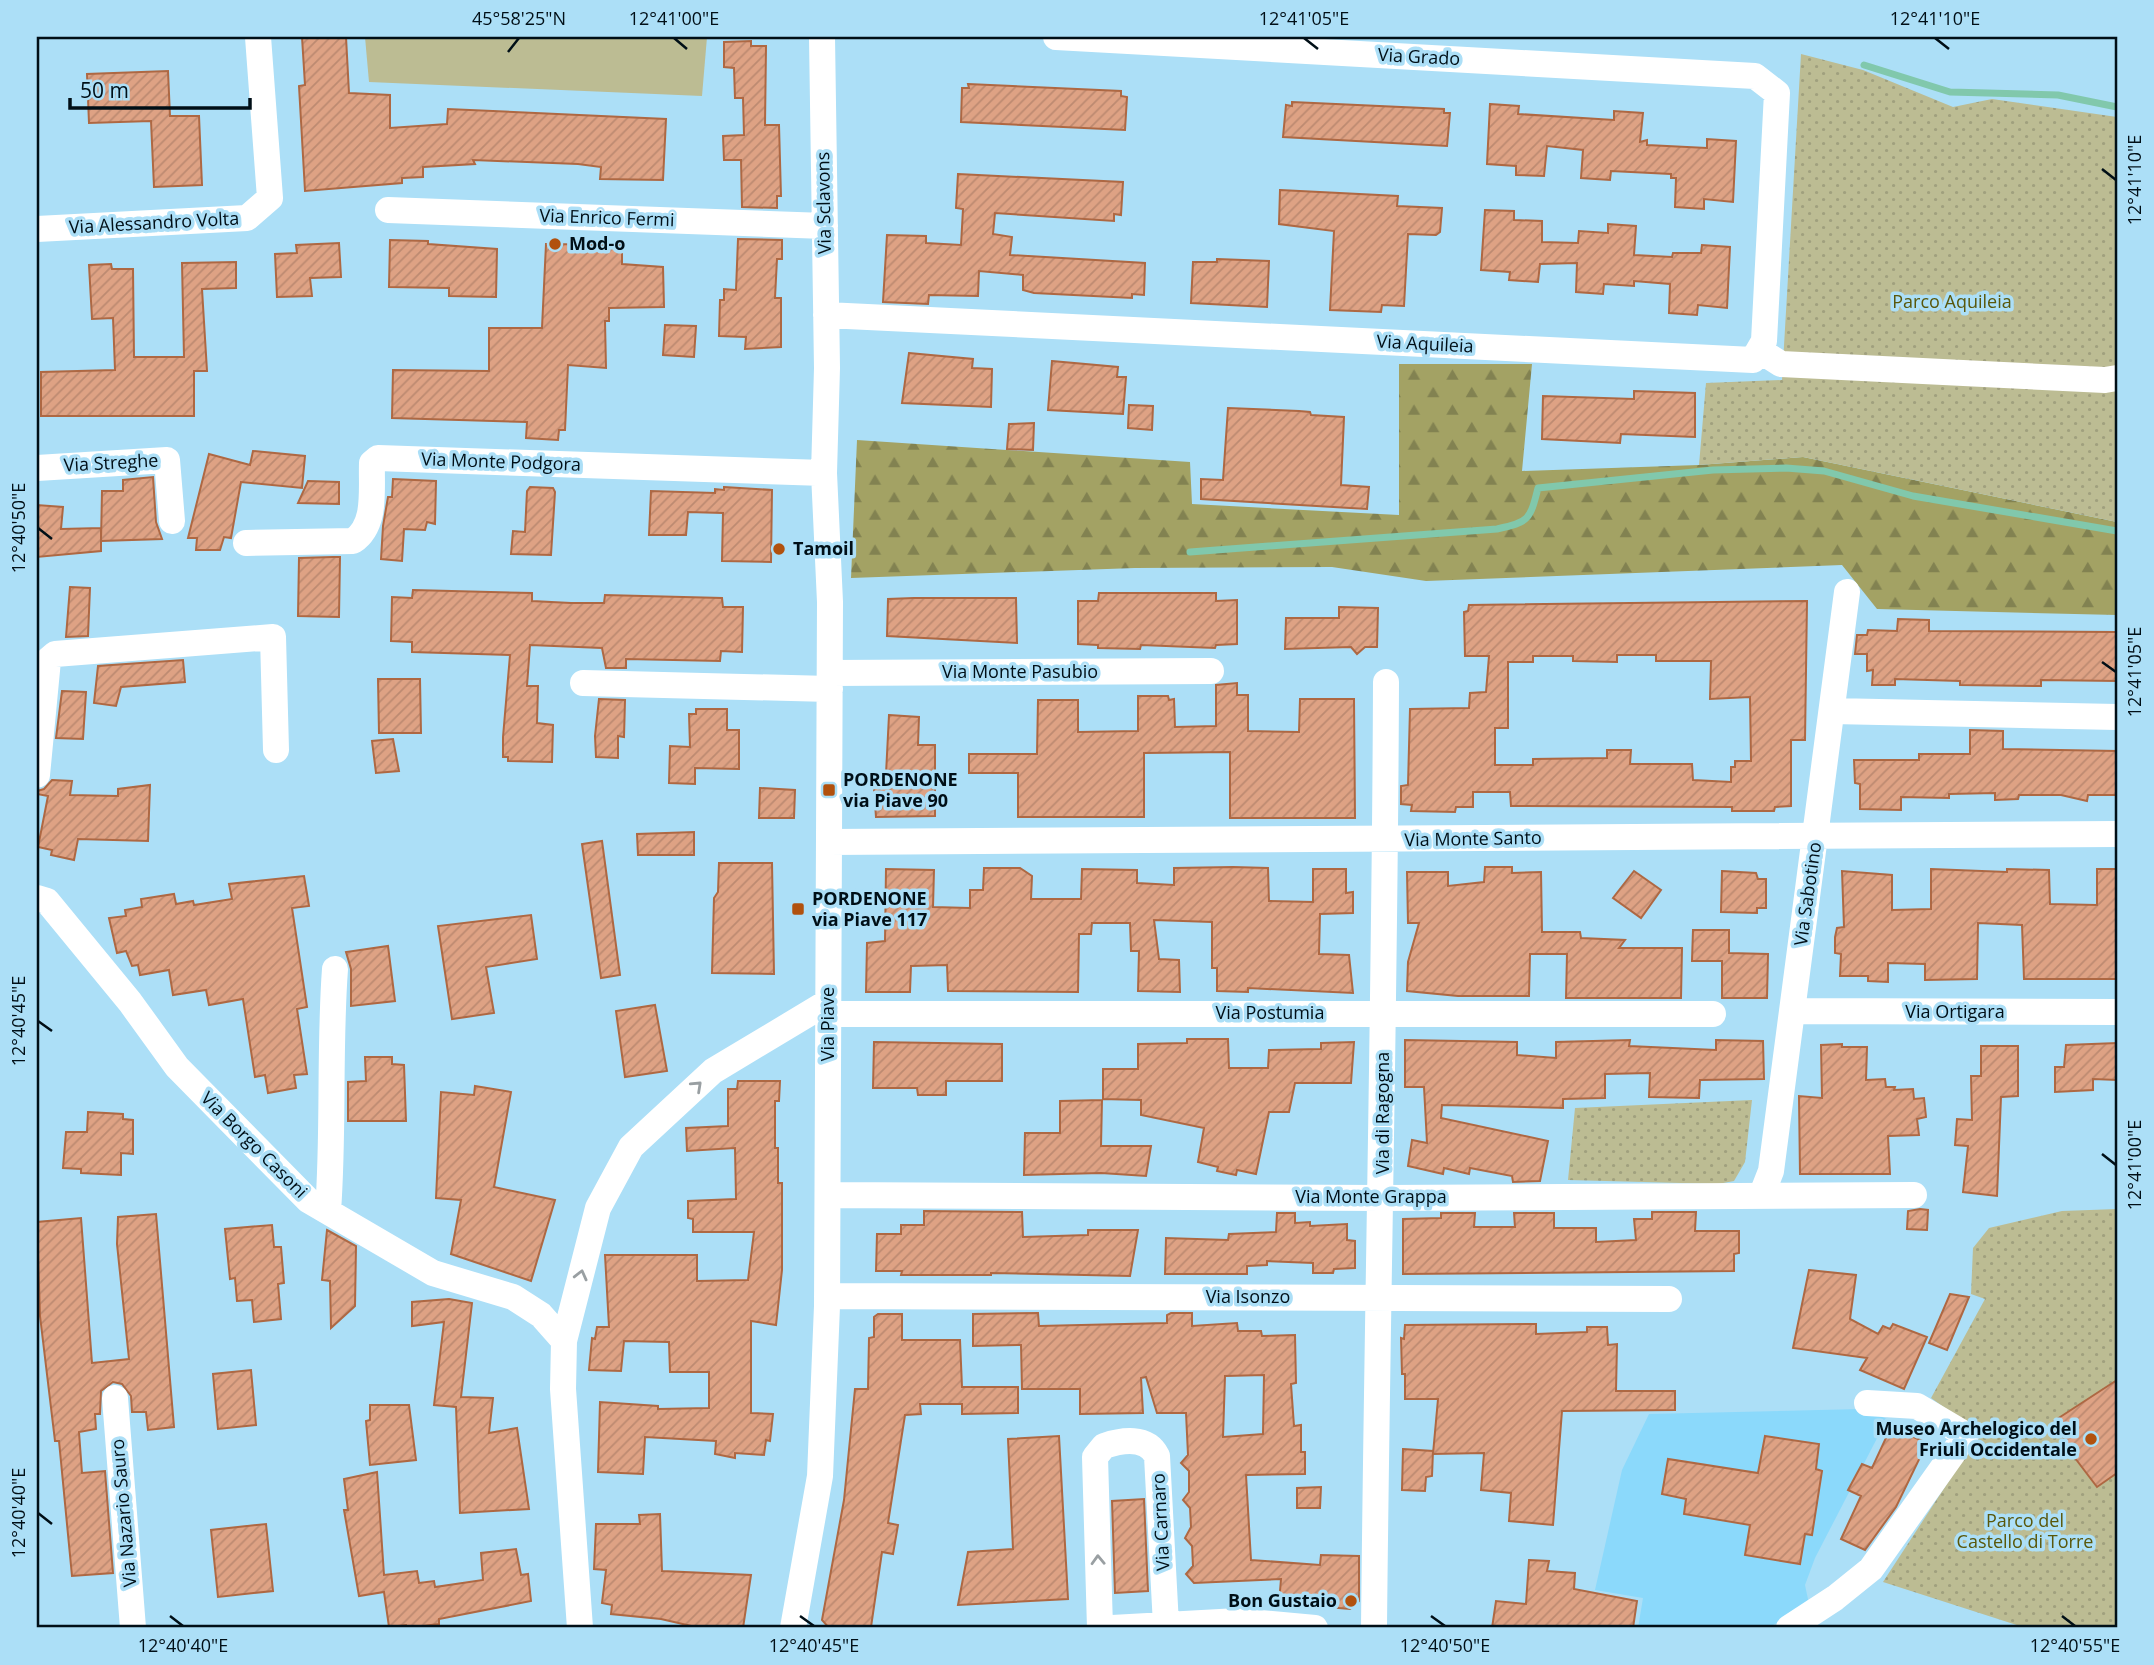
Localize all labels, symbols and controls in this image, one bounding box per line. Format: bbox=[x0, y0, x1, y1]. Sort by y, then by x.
text: 45°58'25"N bbox=[472, 6, 566, 30]
text: 12°41'00"E bbox=[629, 6, 719, 30]
text: 12°41'05"E bbox=[1259, 6, 1349, 30]
text: 12°41'10"E bbox=[1890, 6, 1980, 30]
street label: Via Grado bbox=[1377, 42, 1461, 70]
scale bar bbox=[70, 66, 250, 110]
text: 50 m bbox=[80, 76, 129, 104]
text: 12°41'10"E bbox=[2122, 135, 2146, 225]
street label: Via Sclavons bbox=[810, 152, 836, 254]
street label: Via Enrico Fermi bbox=[539, 203, 675, 231]
street label: Via Alessandro Volta bbox=[68, 206, 240, 238]
place label: Mod-o bbox=[569, 231, 625, 255]
marker: Mod-o bbox=[547, 236, 563, 252]
park label: Parco Aquileia bbox=[1892, 289, 2012, 313]
street label: Via Aquileia bbox=[1376, 328, 1474, 358]
street label: Via Monte Podgora bbox=[421, 446, 581, 476]
street label: Via Streghe bbox=[63, 448, 159, 476]
text: 12°40'50"E bbox=[6, 483, 30, 573]
place label: Tamoil bbox=[793, 536, 854, 560]
marker: Tamoil bbox=[771, 541, 787, 557]
text: 12°41'05"E bbox=[2122, 627, 2146, 717]
street label: Via Monte Pasubio bbox=[942, 659, 1098, 683]
place label: PORDENONE via Piave 90 bbox=[843, 767, 958, 812]
marker: PORDENONE via Piave 90 bbox=[821, 782, 837, 798]
street label: Via Monte Santo bbox=[1404, 825, 1542, 851]
street label: Via Sabotino bbox=[1788, 840, 1826, 947]
place label: PORDENONE via Piave 117 bbox=[812, 886, 927, 931]
marker: PORDENONE via Piave 117 bbox=[790, 901, 806, 917]
text: 12°40'45"E bbox=[6, 976, 30, 1066]
street label: Via Piave bbox=[815, 987, 839, 1061]
street label: Via Ortigara bbox=[1905, 999, 2005, 1023]
street label: Via Postumia bbox=[1216, 1000, 1324, 1024]
street label: Via di Ragogna bbox=[1370, 1052, 1394, 1174]
one-way arrow bbox=[689, 1082, 702, 1095]
street label: Via Borgo Casoni bbox=[196, 1086, 313, 1203]
text: 12°41'00"E bbox=[2122, 1120, 2146, 1210]
street label: Via Monte Grappa bbox=[1295, 1184, 1447, 1208]
one-way arrow bbox=[573, 1269, 587, 1281]
street label: Via Isonzo bbox=[1206, 1284, 1290, 1308]
place label: Museo Archelogico del Friuli Occidentale bbox=[1876, 1416, 2077, 1461]
marker: Museo Archelogico del Friuli Occidentale bbox=[2083, 1431, 2099, 1447]
street label: Via Nazario Sauro bbox=[105, 1438, 141, 1588]
text: 12°40'40"E bbox=[6, 1468, 30, 1558]
street label: Via Carnaro bbox=[1145, 1473, 1175, 1572]
park label: Parco del Castello di Torre bbox=[1957, 1508, 2093, 1553]
one-way arrow bbox=[1090, 1554, 1105, 1565]
place label: Bon Gustaio bbox=[1228, 1588, 1337, 1612]
marker: Bon Gustaio bbox=[1343, 1593, 1359, 1609]
text: 12°40'40"E bbox=[138, 1633, 228, 1657]
text: 12°40'45"E bbox=[769, 1633, 859, 1657]
text: 12°40'50"E bbox=[1400, 1633, 1490, 1657]
text: 12°40'55"E bbox=[2030, 1633, 2120, 1657]

